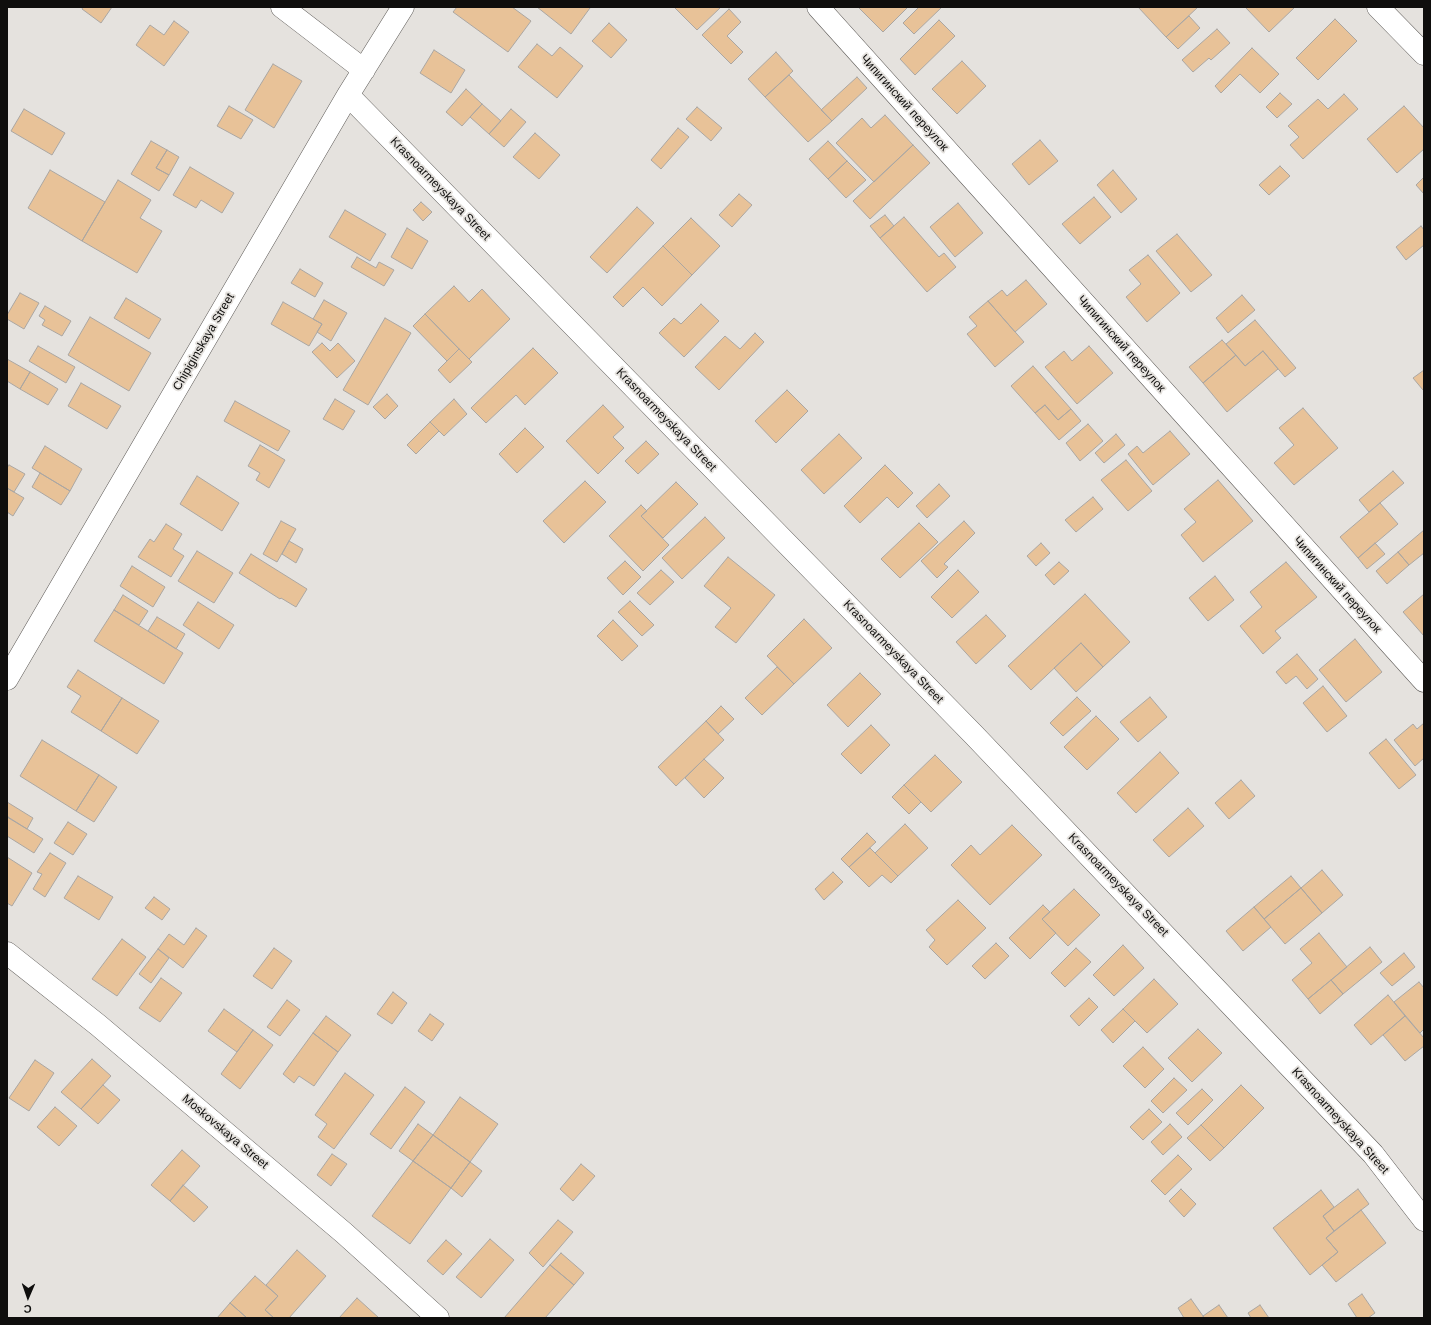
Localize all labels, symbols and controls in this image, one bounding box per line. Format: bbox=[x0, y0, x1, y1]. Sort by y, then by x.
street label: Чипигинский переулок bbox=[857, 52, 951, 154]
street label: Krasnoarmeyskaya Street bbox=[387, 134, 493, 244]
street label: Chipiginskaya Street bbox=[170, 291, 238, 393]
street label: Чипигинский переулок bbox=[1074, 293, 1168, 395]
street label: Krasnoarmeyskaya Street bbox=[613, 365, 719, 475]
street label: Чипигинский переулок bbox=[1290, 534, 1384, 636]
street label: Krasnoarmeyskaya Street bbox=[840, 597, 946, 707]
street label: Krasnoarmeyskaya Street bbox=[1065, 830, 1171, 940]
street label: Krasnoarmeyskaya Street bbox=[1288, 1065, 1392, 1177]
street label: Moskovskaya Street bbox=[179, 1092, 271, 1172]
north arrow bbox=[8, 1277, 48, 1317]
text: С bbox=[23, 1303, 32, 1315]

